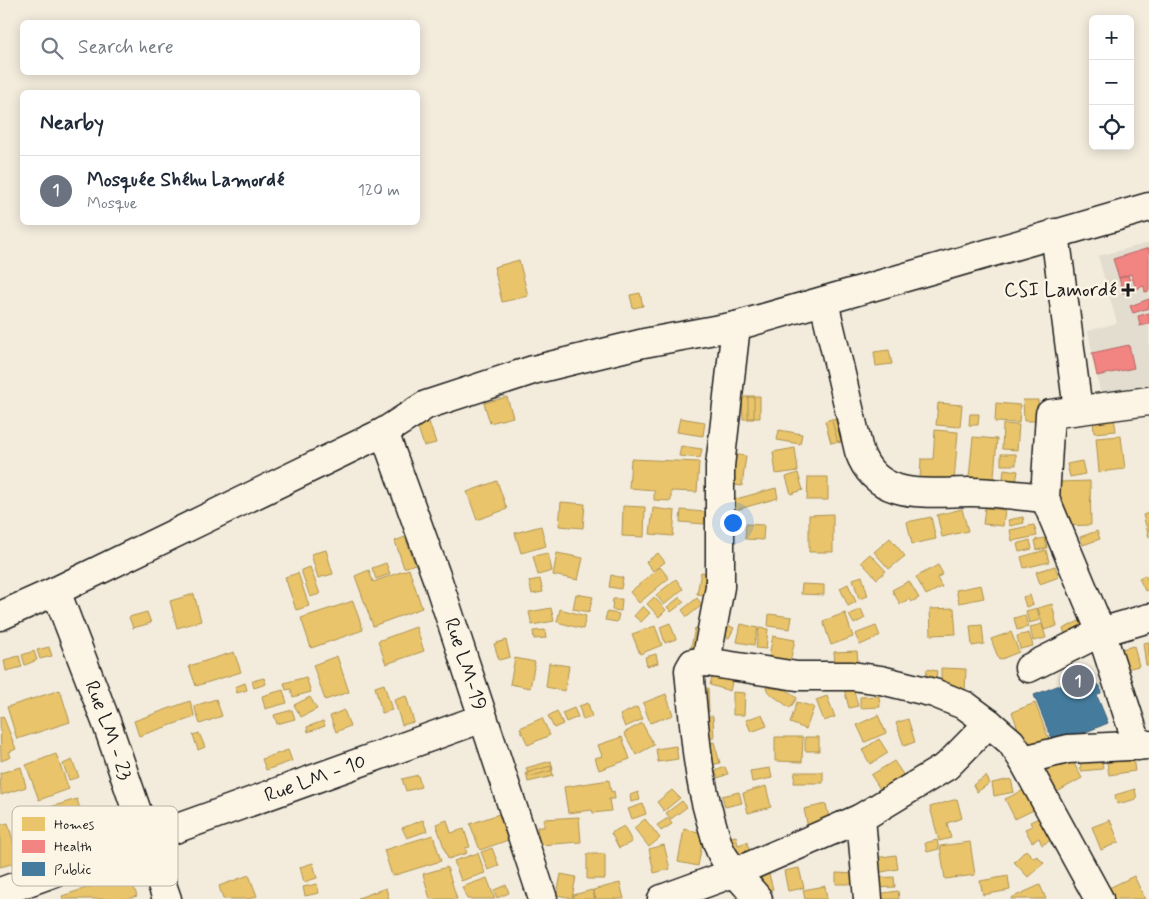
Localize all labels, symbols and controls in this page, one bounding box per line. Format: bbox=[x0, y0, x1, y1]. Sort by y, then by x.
map controls bbox=[1089, 15, 1134, 150]
button: + bbox=[1089, 15, 1134, 60]
search box bbox=[20, 20, 420, 75]
icon: search bbox=[38, 34, 66, 62]
text: Search here bbox=[78, 35, 174, 60]
button: − bbox=[1089, 60, 1134, 105]
button: locate bbox=[1089, 105, 1134, 150]
text: Nearby bbox=[40, 109, 104, 137]
text: Mosquée Shéhu Lamordé bbox=[87, 168, 284, 193]
text: 1 bbox=[52, 180, 60, 201]
text: 120 m bbox=[358, 180, 400, 201]
text: Mosque bbox=[87, 193, 137, 214]
place label: CSI Lamordé bbox=[1004, 277, 1117, 304]
marker: CSI Lamordé bbox=[1121, 283, 1135, 297]
your location bbox=[720, 510, 746, 536]
street label: Rue LM-19 bbox=[438, 614, 493, 714]
pin: 1 bbox=[1062, 662, 1094, 700]
street label: Rue LM - 23 bbox=[78, 677, 139, 784]
street label: Rue LM - 10 bbox=[261, 748, 370, 809]
legend bbox=[12, 806, 178, 886]
text: Homes bbox=[54, 816, 95, 834]
text: Health bbox=[54, 838, 92, 856]
text: Public bbox=[54, 861, 91, 879]

